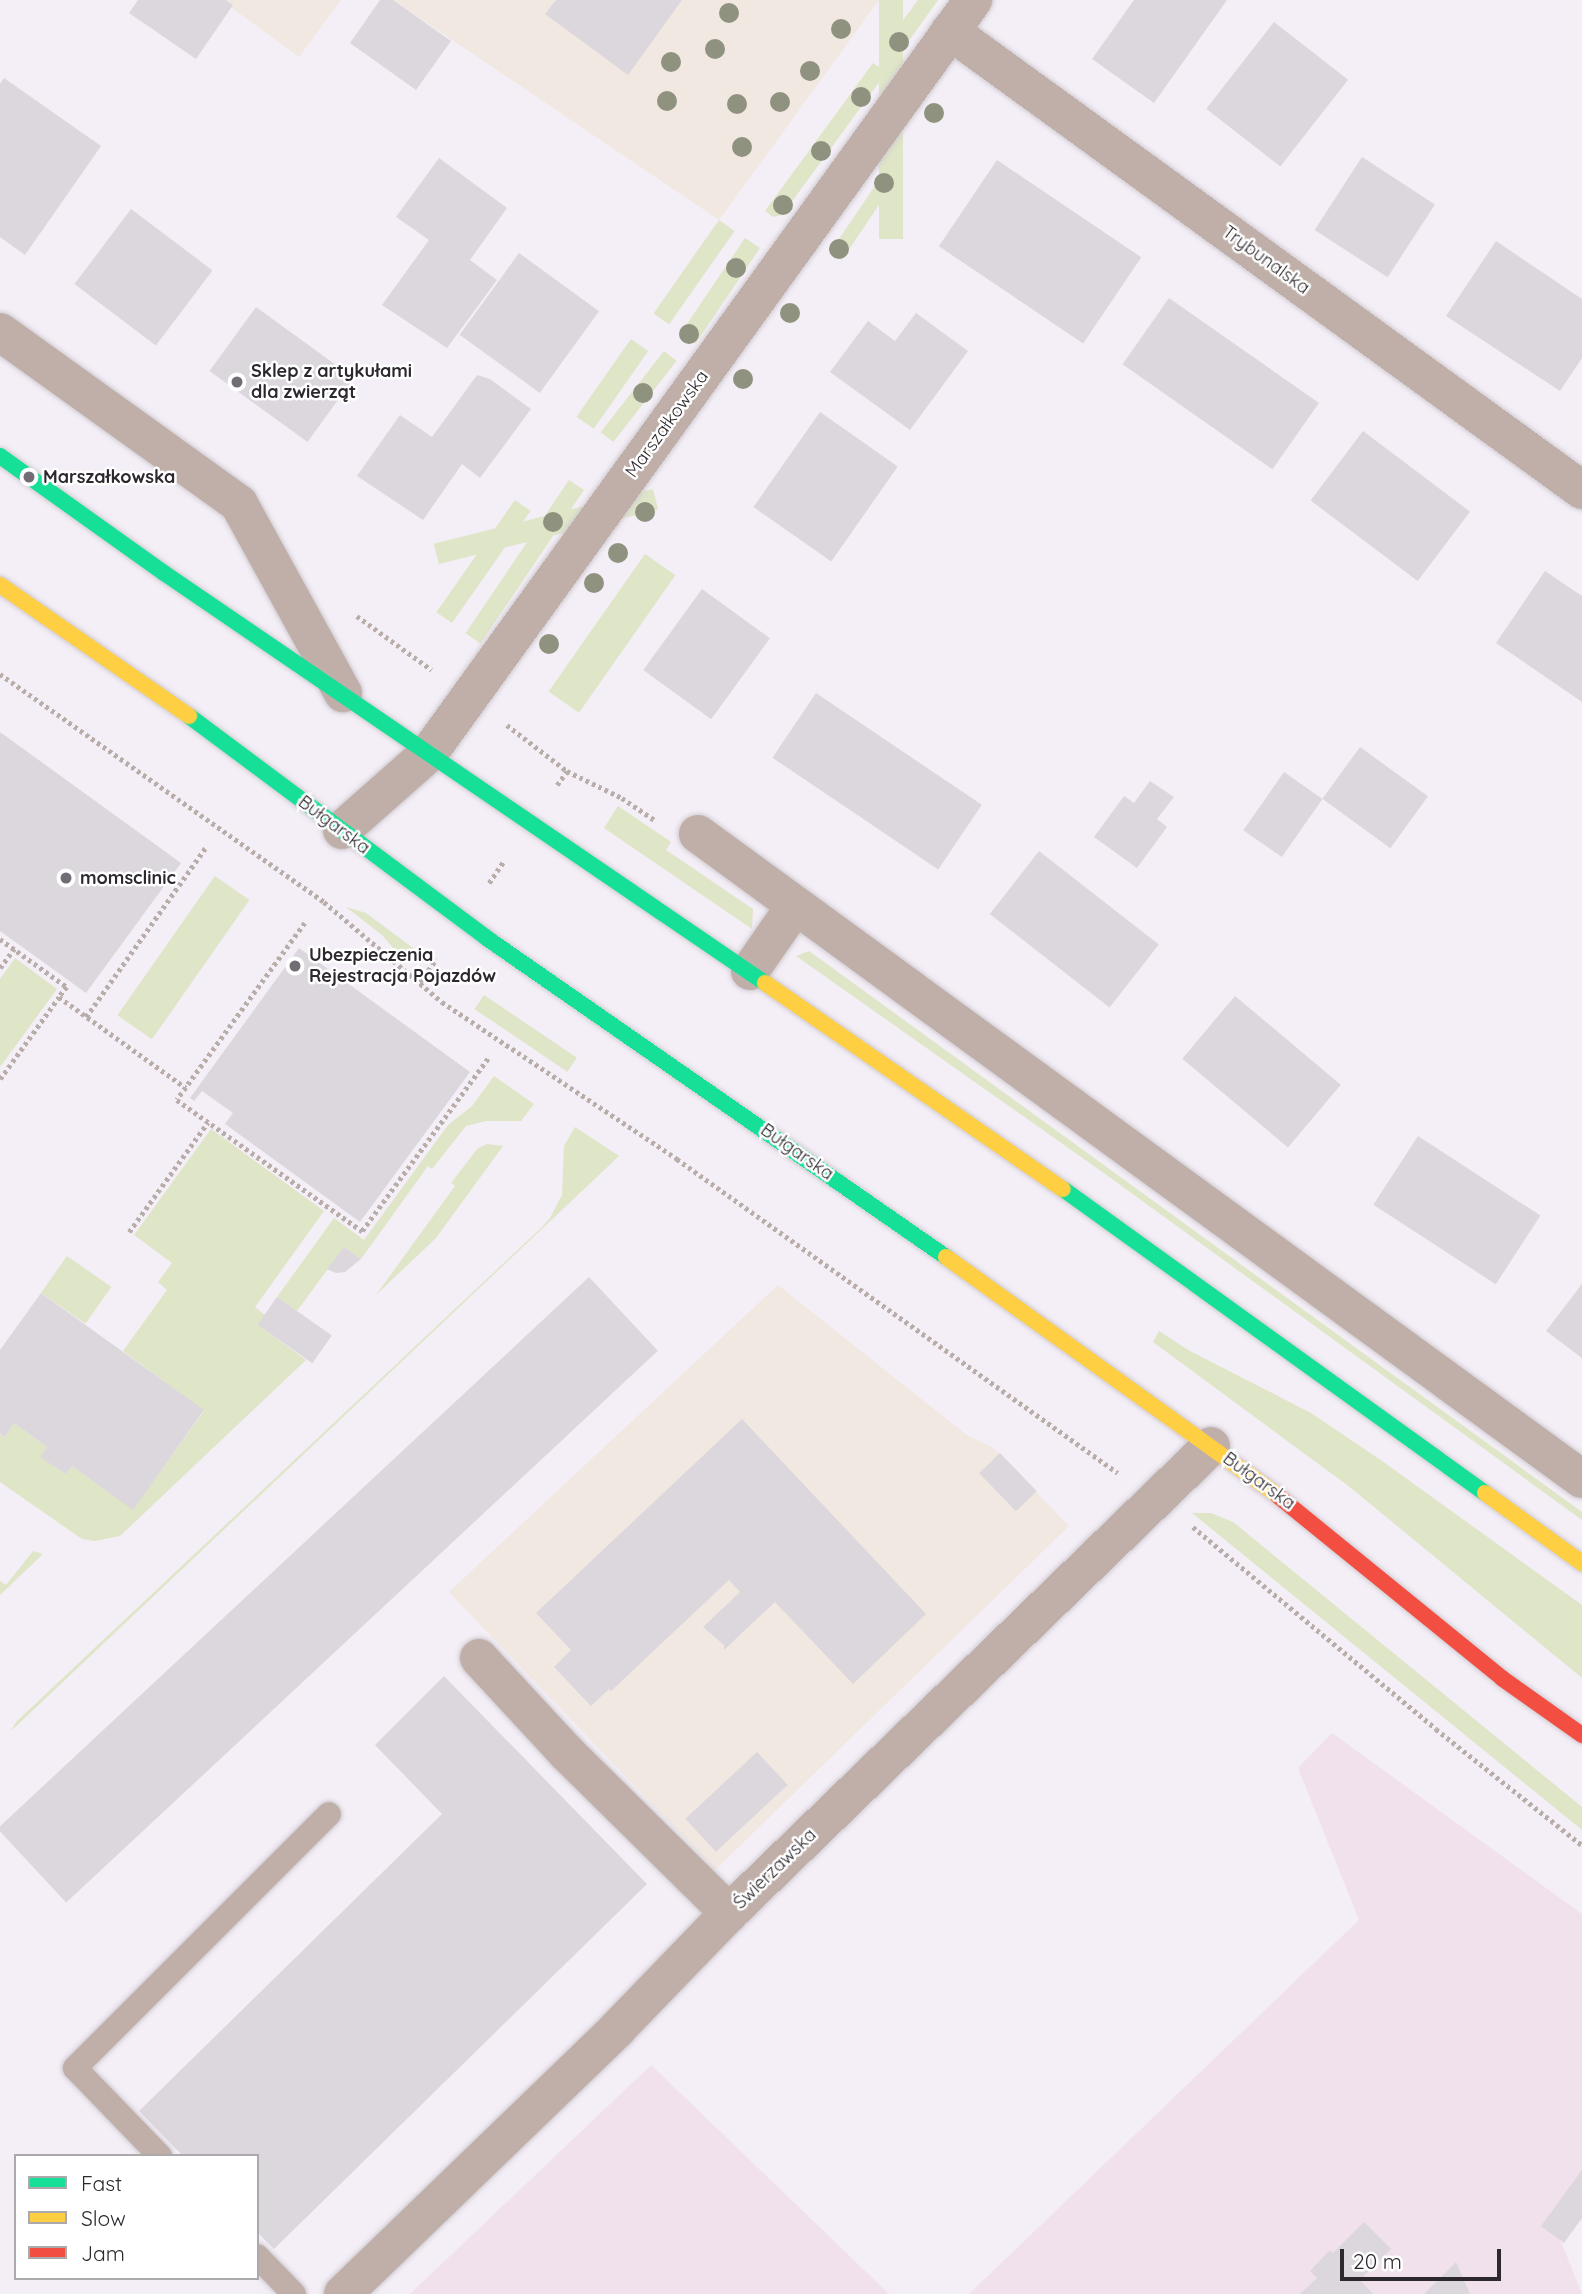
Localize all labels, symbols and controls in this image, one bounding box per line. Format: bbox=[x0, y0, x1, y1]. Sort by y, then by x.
street label: Trybunalska bbox=[1218, 221, 1314, 299]
place label: Sklep z artykułami dla zwierząt bbox=[251, 361, 412, 404]
street label: Marszałkowska bbox=[621, 366, 713, 482]
marker: Sklep z artykułami dla zwierząt bbox=[229, 374, 245, 390]
place label: Marszałkowska bbox=[43, 466, 175, 488]
marker: Marszałkowska bbox=[21, 469, 37, 485]
street label: Bułgarska bbox=[294, 791, 374, 859]
place label: momsclinic bbox=[80, 867, 176, 889]
marker: momsclinic bbox=[58, 870, 74, 886]
place label: Ubezpieczenia Rejestracja Pojazdów bbox=[309, 945, 496, 988]
marker: Ubezpieczenia Rejestracja Pojazdów bbox=[287, 958, 303, 974]
street label: Bułgarska bbox=[756, 1119, 838, 1185]
street label: Bułgarska bbox=[1219, 1448, 1299, 1514]
street label: Świerzawska bbox=[729, 1824, 821, 1914]
legend bbox=[14, 2154, 259, 2280]
text: Fast bbox=[81, 2170, 122, 2196]
text: Slow bbox=[81, 2205, 126, 2231]
scale bar bbox=[1344, 2234, 1505, 2278]
text: Jam bbox=[81, 2240, 125, 2266]
text: 20 m bbox=[1353, 2248, 1402, 2274]

